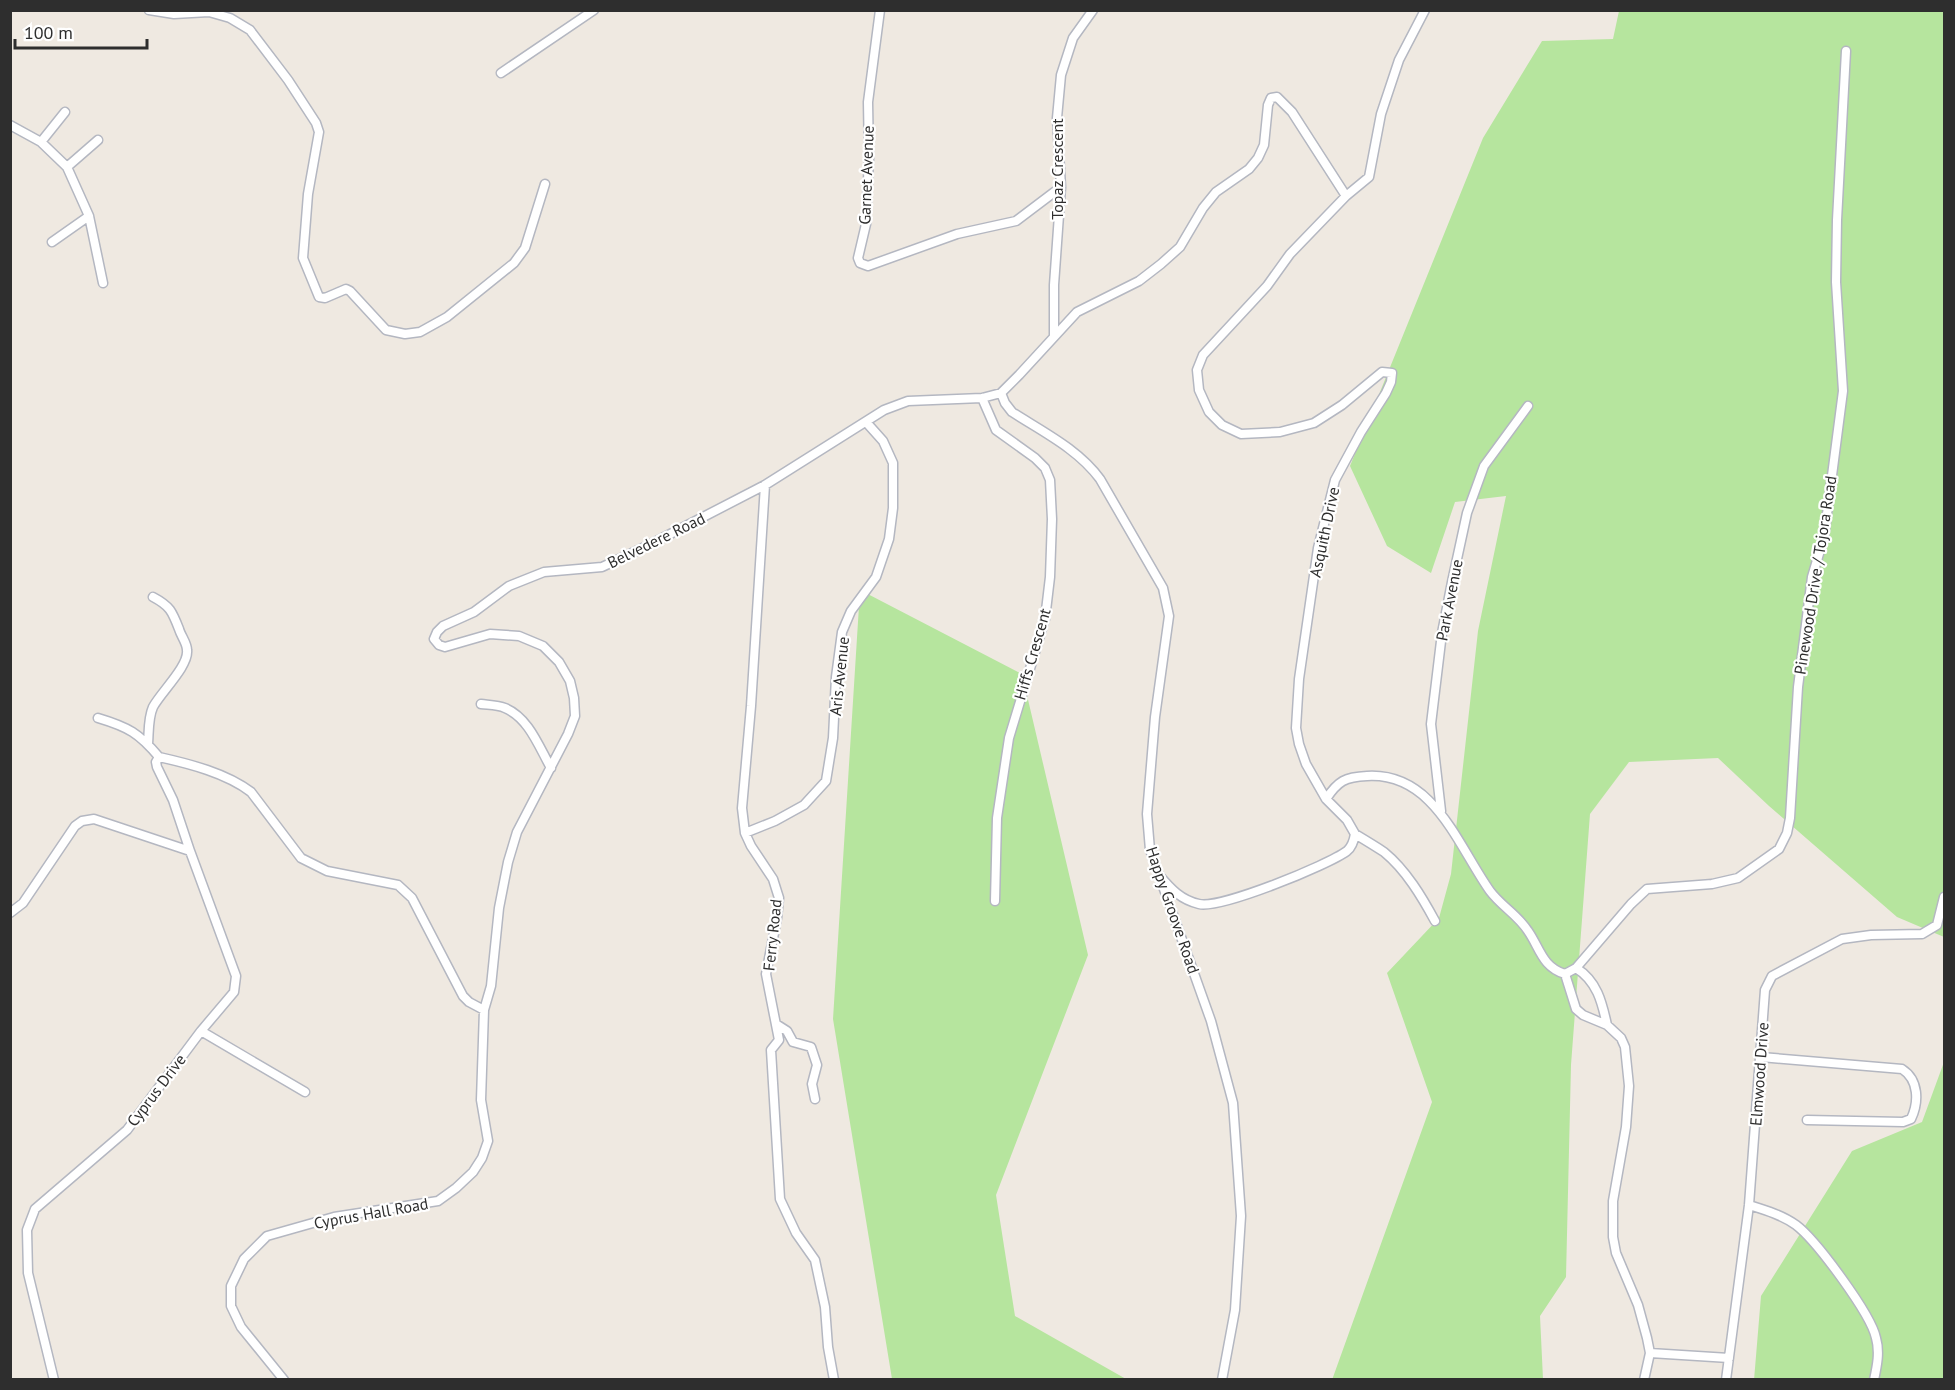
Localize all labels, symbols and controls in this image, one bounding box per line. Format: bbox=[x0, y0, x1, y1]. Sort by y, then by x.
scale bar bbox=[15, 12, 147, 50]
text: 100 m bbox=[24, 21, 73, 44]
street label: Topaz Crescent bbox=[1047, 118, 1067, 220]
street label: Garnet Avenue bbox=[854, 125, 878, 225]
street label: Pinewood Drive / Tojora Road bbox=[1789, 474, 1841, 676]
street label: Asquith Drive bbox=[1305, 485, 1343, 579]
street label: Belvedere Road bbox=[604, 508, 708, 572]
street label: Park Avenue bbox=[1431, 558, 1467, 642]
street label: Hiffs Crescent bbox=[1009, 605, 1055, 702]
street label: Aris Avenue bbox=[825, 635, 853, 717]
street label: Happy Groove Road bbox=[1142, 844, 1204, 976]
street label: Ferry Road bbox=[758, 898, 786, 972]
street label: Elmwood Drive bbox=[1745, 1022, 1773, 1126]
street label: Cyprus Drive bbox=[122, 1050, 190, 1130]
street label: Cyprus Hall Road bbox=[312, 1193, 430, 1233]

